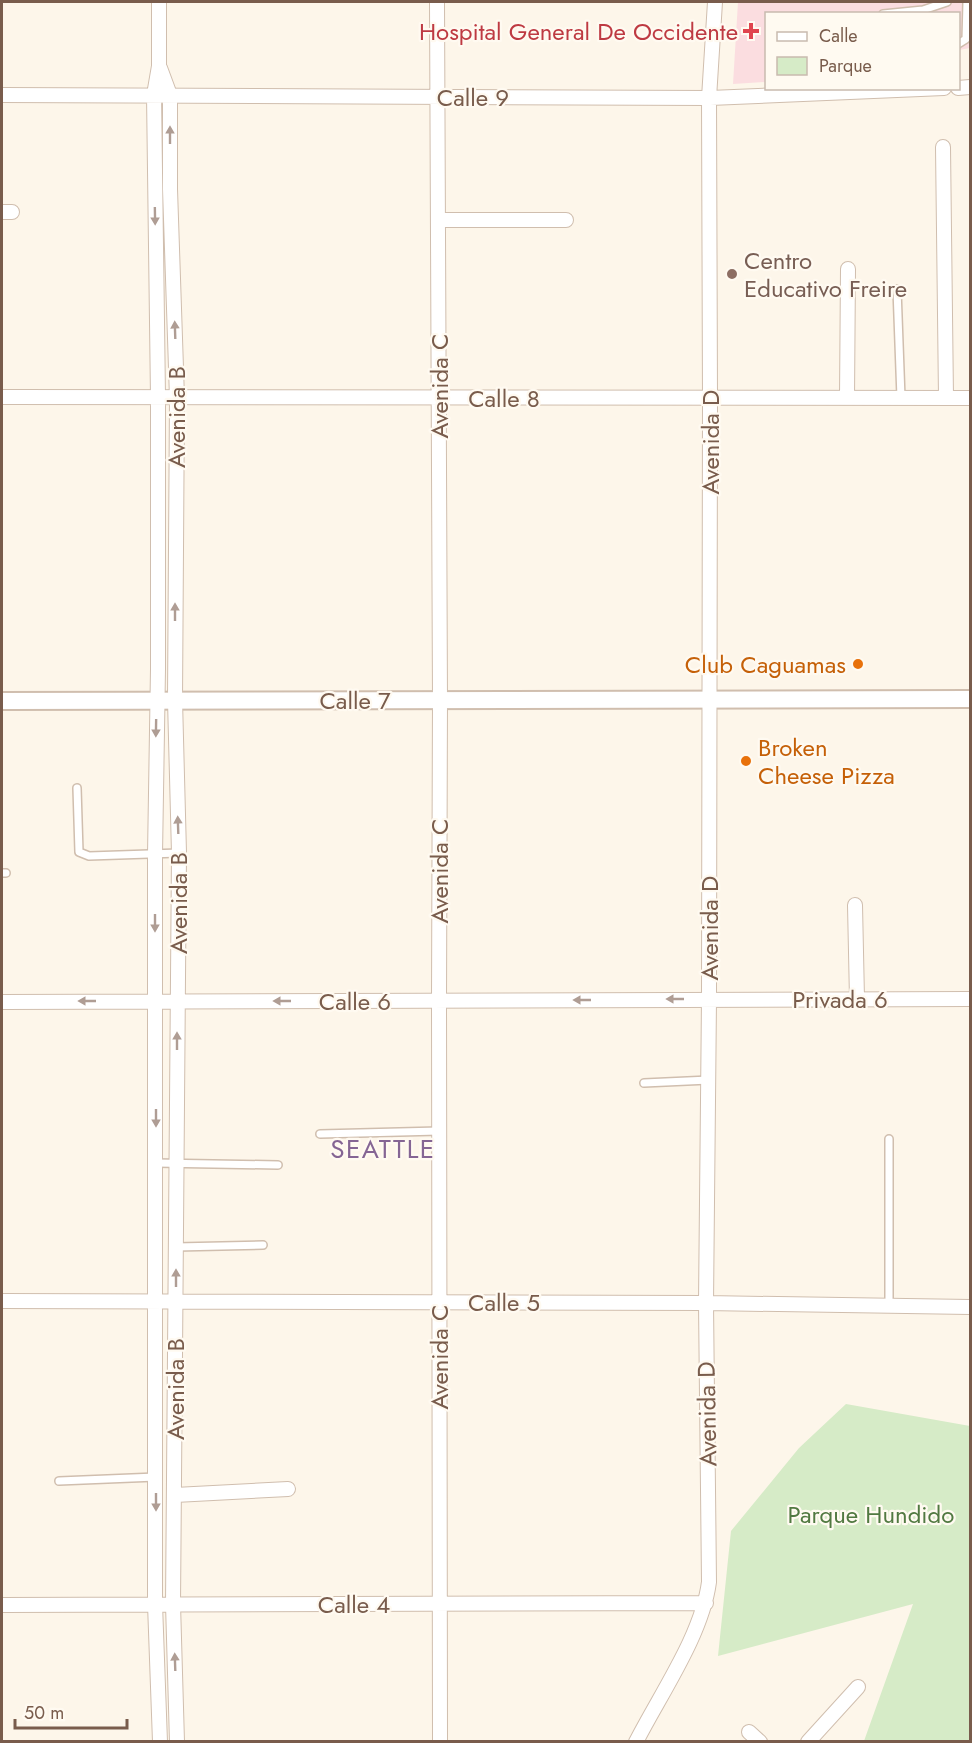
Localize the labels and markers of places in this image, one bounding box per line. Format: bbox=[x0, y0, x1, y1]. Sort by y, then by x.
place label: Hospital General De Occidente bbox=[419, 14, 738, 49]
marker: Hospital General De Occidente bbox=[742, 22, 760, 40]
place label: Centro Educativo Freire bbox=[744, 243, 907, 306]
marker: Centro Educativo Freire bbox=[725, 267, 739, 281]
place label: Club Caguamas bbox=[685, 647, 846, 682]
marker: Club Caguamas bbox=[851, 657, 865, 671]
place label: Broken Cheese Pizza bbox=[758, 730, 895, 793]
marker: Broken Cheese Pizza bbox=[739, 754, 753, 768]

